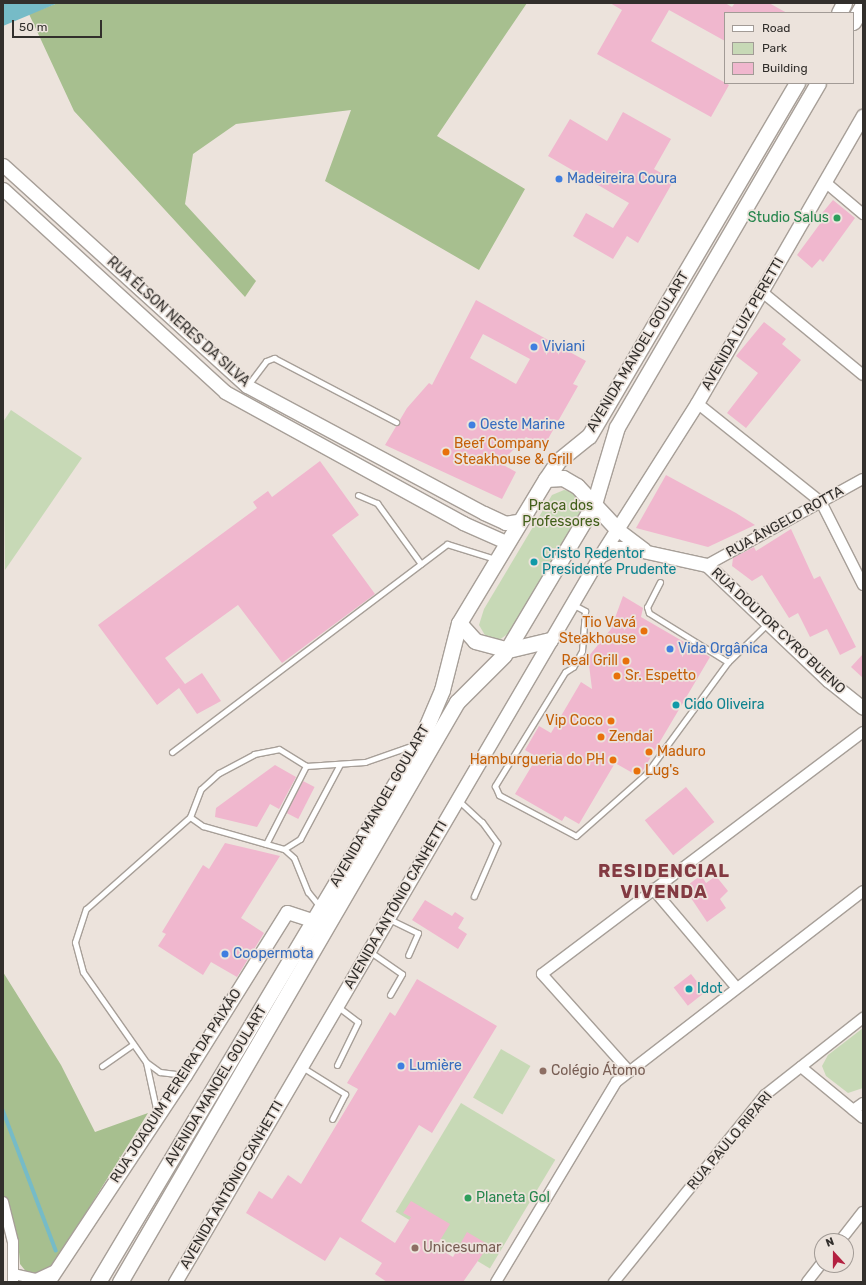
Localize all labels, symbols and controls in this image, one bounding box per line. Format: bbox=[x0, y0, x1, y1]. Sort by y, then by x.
scale bar bbox=[14, 12, 104, 38]
legend bbox=[724, 12, 854, 84]
text: 50 m bbox=[19, 20, 47, 34]
text: Road bbox=[762, 21, 790, 35]
text: Park bbox=[762, 41, 787, 55]
text: Building bbox=[762, 61, 808, 75]
place label: Madeireira Coura bbox=[567, 171, 677, 187]
marker: Madeireira Coura bbox=[554, 174, 564, 184]
place label: Studio Salus bbox=[748, 210, 829, 226]
marker: Studio Salus bbox=[832, 213, 842, 223]
street label: RUA ÉLSON NERES DA SILVA bbox=[103, 253, 253, 391]
street label: AVENIDA LUIZ PERETTI bbox=[698, 255, 788, 393]
street label: AVENIDA MANOEL GOULART bbox=[583, 268, 693, 436]
place label: Viviani bbox=[542, 339, 585, 355]
marker: Viviani bbox=[529, 342, 539, 352]
place label: Oeste Marine bbox=[480, 417, 565, 433]
marker: Oeste Marine bbox=[467, 420, 477, 430]
place label: Beef Company Steakhouse & Grill bbox=[454, 436, 573, 468]
marker: Beef Company Steakhouse & Grill bbox=[441, 447, 451, 457]
street label: RUA ÂNGELO ROTTA bbox=[723, 483, 847, 561]
park label: Praça dos Professores bbox=[522, 498, 600, 530]
place label: Cristo Redentor Presidente Prudente bbox=[542, 546, 676, 578]
marker: Cristo Redentor Presidente Prudente bbox=[529, 557, 539, 567]
street label: RUA DOUTOR CYRO BUENO bbox=[707, 564, 849, 698]
place label: Tio Vavá Steakhouse bbox=[559, 615, 636, 648]
marker: Tio Vavá Steakhouse bbox=[639, 626, 649, 636]
place label: Vida Orgânica bbox=[678, 641, 768, 657]
marker: Vida Orgânica bbox=[665, 644, 675, 654]
place label: Real Grill bbox=[561, 653, 618, 669]
marker: Real Grill bbox=[621, 656, 631, 666]
place label: Sr. Espetto bbox=[625, 668, 696, 684]
marker: Sr. Espetto bbox=[612, 671, 622, 681]
place label: Cido Oliveira bbox=[684, 697, 764, 713]
marker: Cido Oliveira bbox=[671, 700, 681, 710]
place label: Vip Coco bbox=[546, 713, 603, 729]
marker: Vip Coco bbox=[606, 716, 616, 726]
street label: AVENIDA MANOEL GOULART bbox=[326, 722, 434, 890]
place label: Zendai bbox=[609, 729, 653, 745]
marker: Zendai bbox=[596, 732, 606, 742]
place label: Maduro bbox=[657, 744, 706, 760]
marker: Maduro bbox=[644, 747, 654, 757]
place label: Hamburgueria do PH bbox=[470, 752, 605, 768]
marker: Hamburgueria do PH bbox=[608, 755, 618, 765]
place label: Lug's bbox=[645, 763, 679, 779]
marker: Lug's bbox=[632, 766, 642, 776]
street label: AVENIDA ANTÔNIO CANHETTI bbox=[341, 818, 451, 992]
district label: RESIDENCIAL VIVENDA bbox=[598, 861, 730, 904]
place label: Coopermota bbox=[233, 946, 314, 962]
marker: Coopermota bbox=[220, 949, 230, 959]
place label: Idot bbox=[697, 981, 723, 997]
marker: Idot bbox=[684, 984, 694, 994]
street label: RUA JOAQUIM PEREIRA DA PAIXÃO bbox=[107, 985, 245, 1187]
street label: AVENIDA MANOEL GOULART bbox=[161, 1002, 271, 1170]
place label: Lumière bbox=[409, 1058, 462, 1074]
marker: Lumière bbox=[396, 1061, 406, 1071]
place label: Colégio Átomo bbox=[551, 1063, 646, 1079]
marker: Colégio Átomo bbox=[538, 1066, 548, 1076]
street label: RUA PAULO RIPARI bbox=[684, 1088, 776, 1194]
street label: AVENIDA ANTÔNIO CANHETTI bbox=[177, 1098, 287, 1272]
place label: Planeta Gol bbox=[476, 1190, 550, 1206]
marker: Planeta Gol bbox=[463, 1193, 473, 1203]
north arrow bbox=[814, 1233, 854, 1273]
text: N bbox=[824, 1235, 836, 1250]
place label: Unicesumar bbox=[423, 1240, 501, 1256]
marker: Unicesumar bbox=[410, 1243, 420, 1253]

